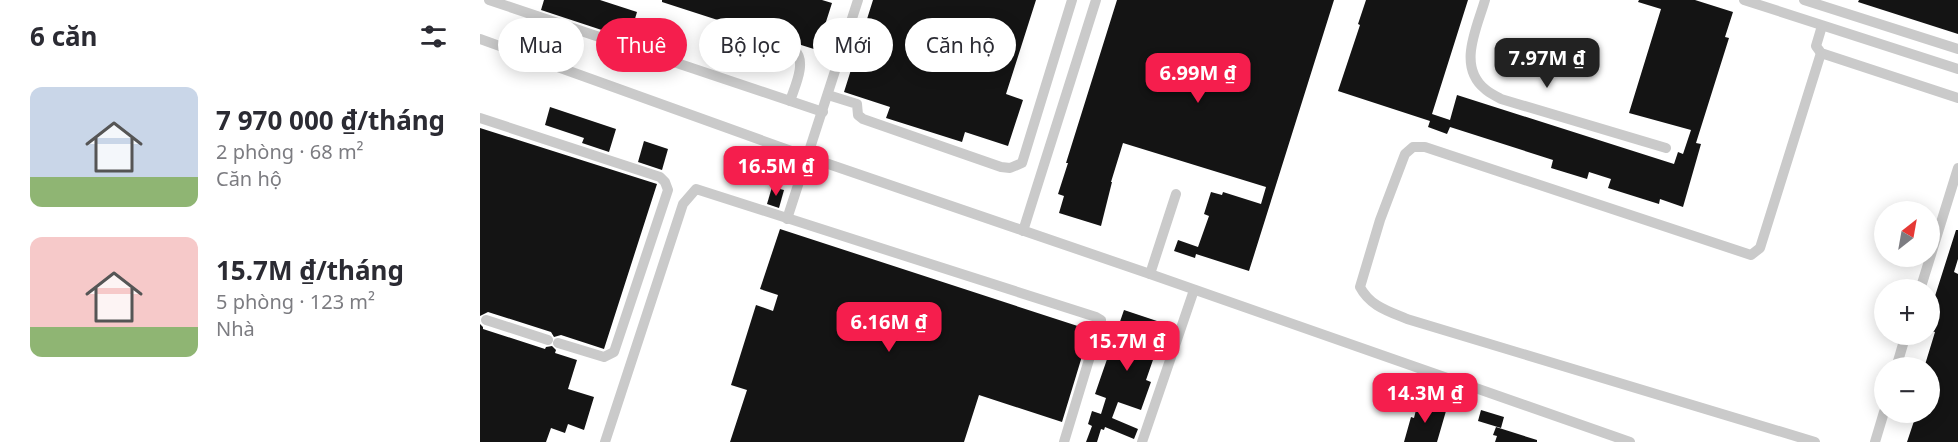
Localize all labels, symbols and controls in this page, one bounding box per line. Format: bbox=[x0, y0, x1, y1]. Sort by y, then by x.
text: 6 căn bbox=[30, 18, 98, 54]
chip: Mua bbox=[498, 18, 584, 72]
chip: Thuê bbox=[596, 18, 687, 72]
chip: Bộ lọc bbox=[699, 18, 801, 72]
chip: Mới bbox=[813, 18, 893, 72]
chip: Căn hộ bbox=[905, 18, 1016, 72]
icon: filters bbox=[417, 20, 450, 53]
pin: 7.97M ₫ bbox=[1492, 38, 1602, 89]
text: 7.97M ₫ bbox=[1509, 44, 1585, 71]
pin: 6.99M ₫ bbox=[1143, 53, 1253, 104]
text: 6.99M ₫ bbox=[1160, 59, 1236, 86]
text: 7 970 000 ₫/tháng bbox=[216, 102, 445, 138]
icon: home bbox=[78, 111, 150, 183]
text: 2 phòng · 68 m² bbox=[216, 138, 364, 165]
pin: 16.5M ₫ bbox=[721, 146, 831, 197]
text: 16.5M ₫ bbox=[738, 152, 814, 179]
text: Căn hộ bbox=[216, 165, 282, 192]
north arrow bbox=[1874, 201, 1940, 267]
map controls bbox=[1874, 201, 1940, 423]
text: 15.7M ₫/tháng bbox=[216, 252, 404, 288]
icon: home bbox=[78, 261, 150, 333]
button: + bbox=[1874, 279, 1940, 345]
text: 5 phòng · 123 m² bbox=[216, 288, 375, 315]
pin: 6.16M ₫ bbox=[834, 302, 944, 353]
text: 6.16M ₫ bbox=[851, 308, 927, 335]
text: Nhà bbox=[216, 315, 255, 342]
pin: 15.7M ₫ bbox=[1072, 321, 1182, 372]
text: 15.7M ₫ bbox=[1089, 327, 1165, 354]
button: − bbox=[1874, 357, 1940, 423]
pin: 14.3M ₫ bbox=[1370, 373, 1480, 424]
text: 14.3M ₫ bbox=[1387, 379, 1463, 406]

